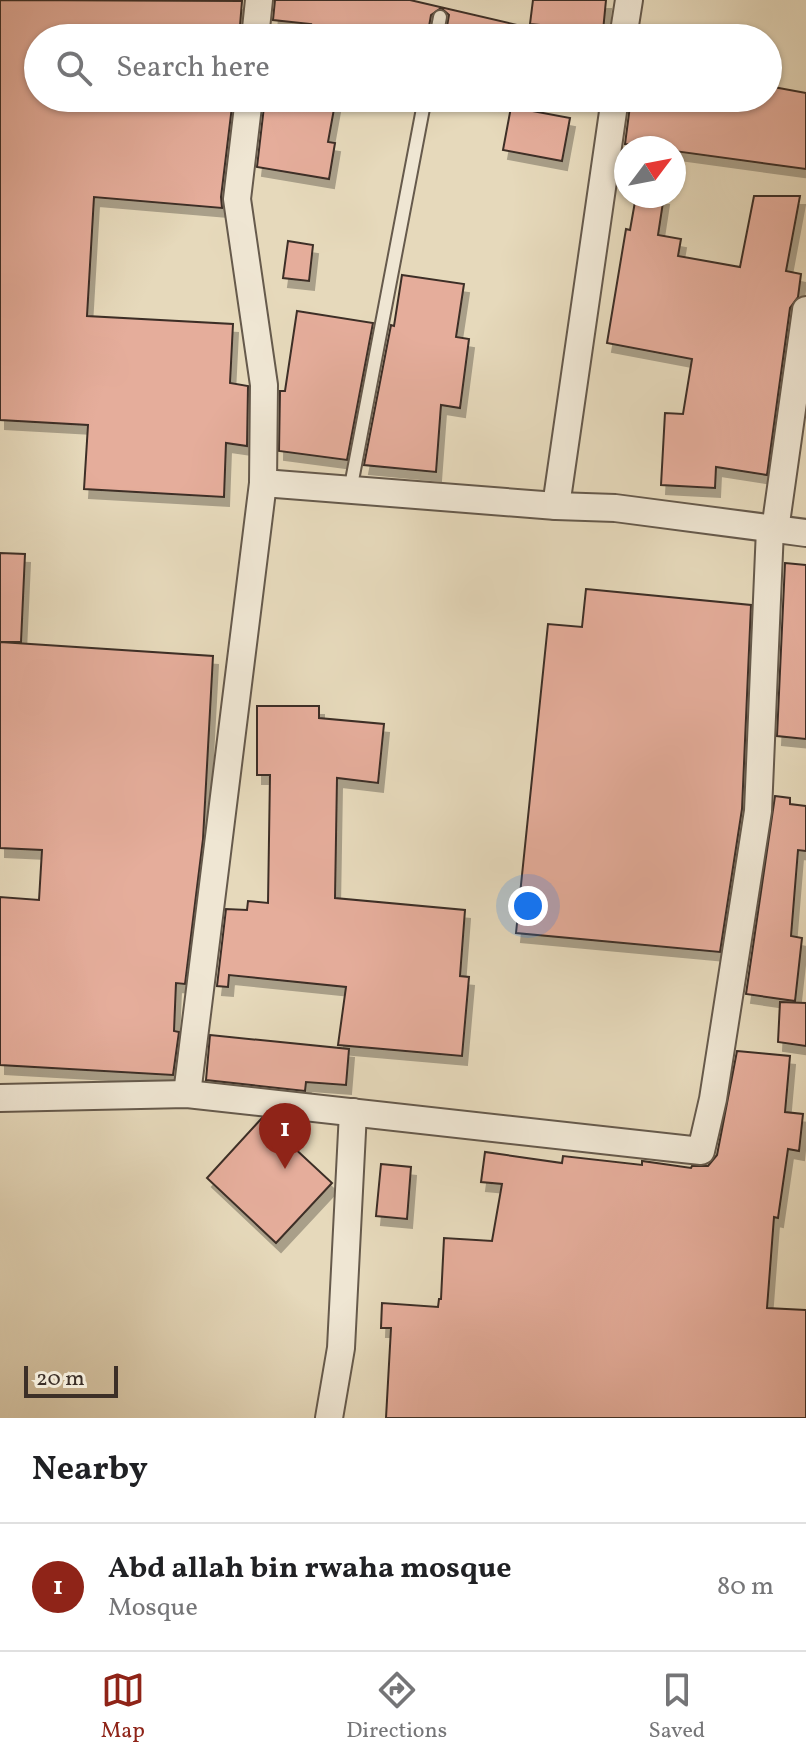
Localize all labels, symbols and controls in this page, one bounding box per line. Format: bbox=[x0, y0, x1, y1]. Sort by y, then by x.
search box bbox=[24, 24, 782, 112]
icon: search bbox=[52, 46, 96, 90]
text: Search here bbox=[116, 47, 270, 89]
north arrow bbox=[614, 136, 686, 208]
your location bbox=[508, 886, 548, 926]
pin: 1 bbox=[259, 1103, 311, 1169]
scale bar bbox=[24, 1362, 118, 1398]
text: 20 m bbox=[36, 1364, 85, 1395]
text: Nearby bbox=[32, 1447, 148, 1494]
text: Abd allah bin rwaha mosque bbox=[108, 1548, 512, 1590]
text: 1 bbox=[53, 1569, 63, 1605]
text: 80 m bbox=[717, 1569, 774, 1605]
text: Mosque bbox=[108, 1590, 198, 1626]
tab: Map bbox=[101, 1668, 145, 1747]
tab: Directions bbox=[346, 1668, 447, 1747]
tab: Saved bbox=[649, 1668, 705, 1747]

